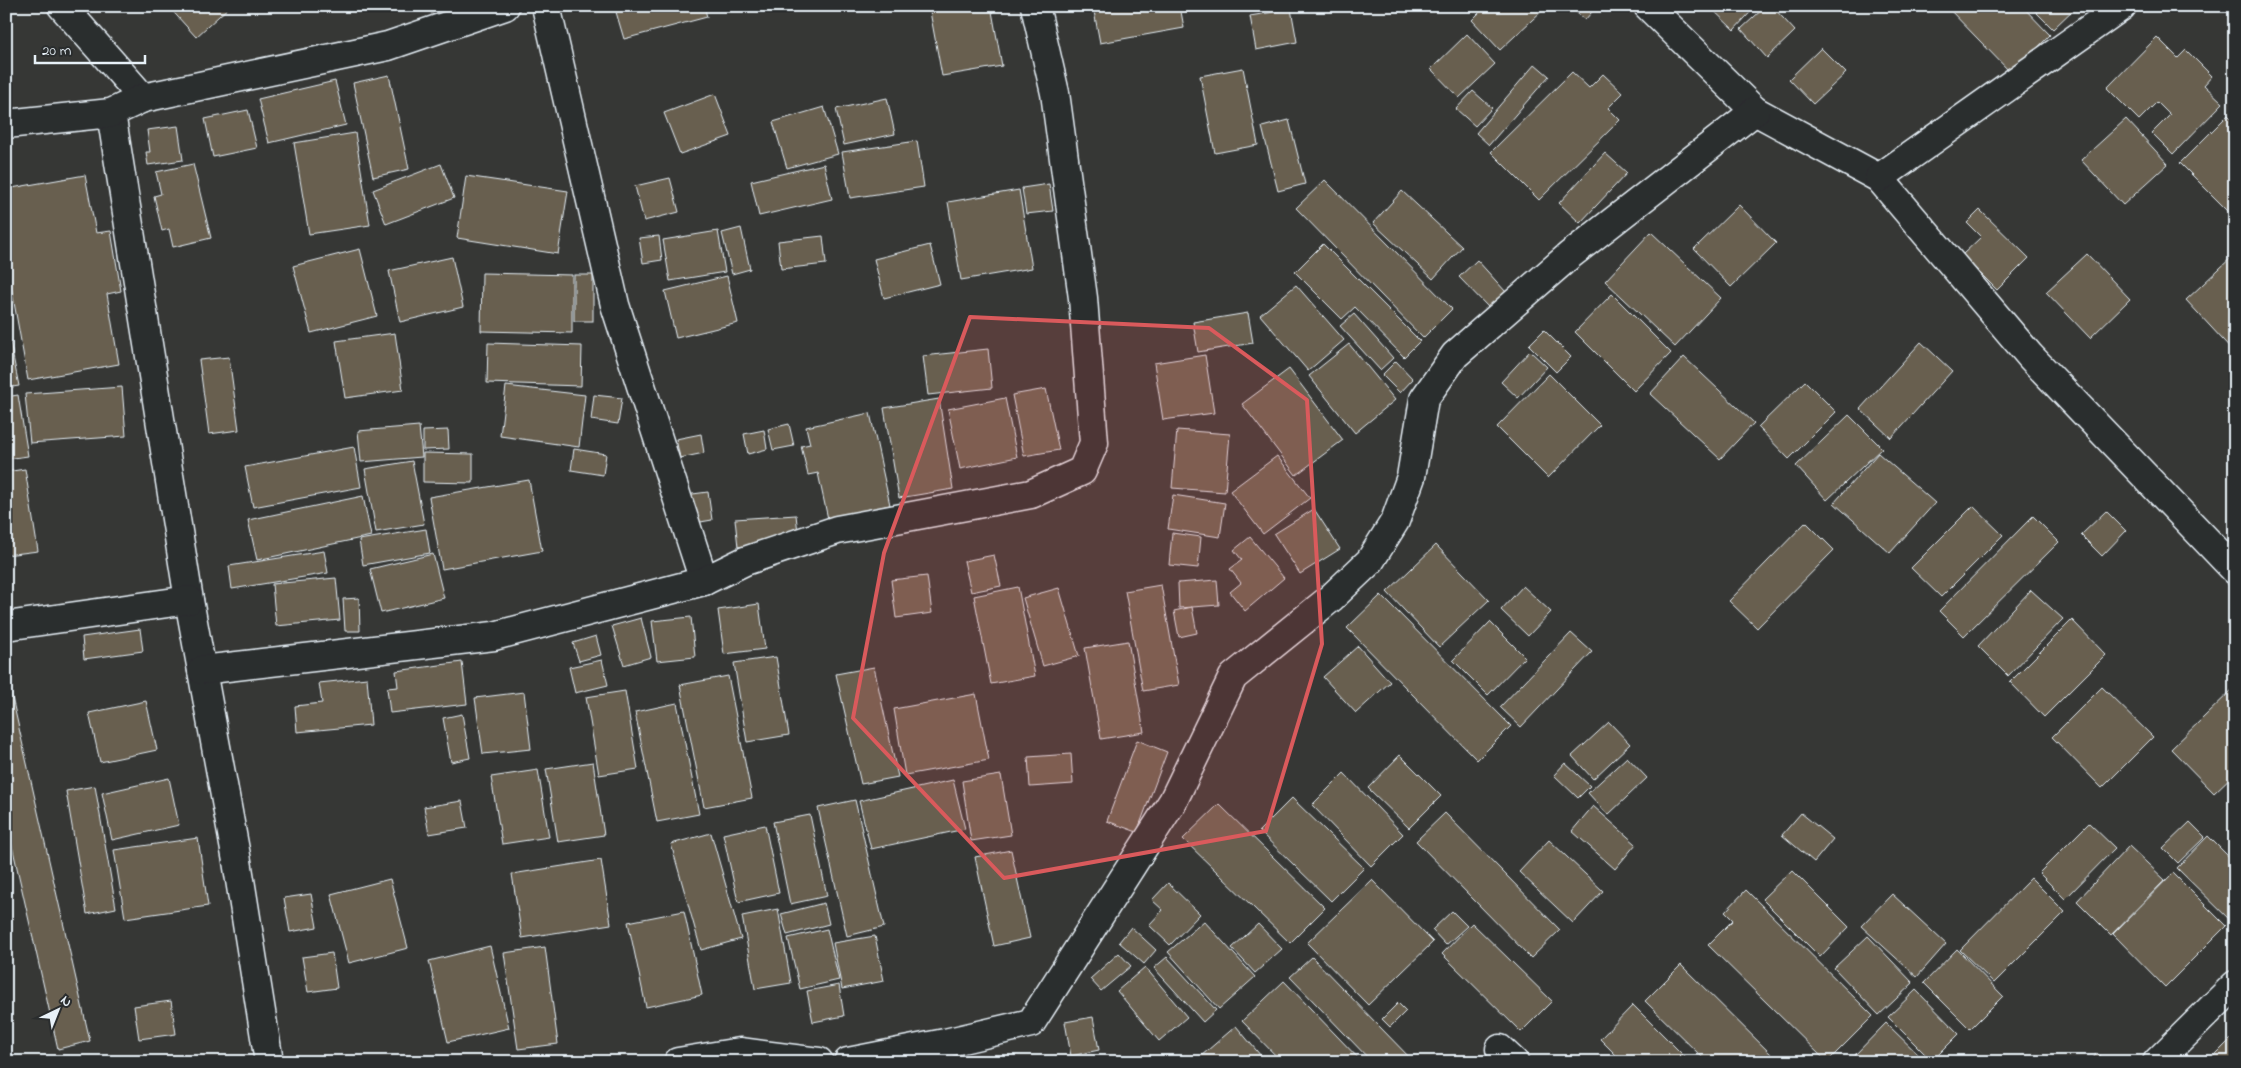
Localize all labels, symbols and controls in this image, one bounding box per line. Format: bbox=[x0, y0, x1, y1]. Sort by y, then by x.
scale bar bbox=[35, 32, 145, 64]
text: 20 m bbox=[42, 40, 72, 62]
north arrow bbox=[32, 986, 82, 1036]
text: N bbox=[55, 991, 76, 1012]

